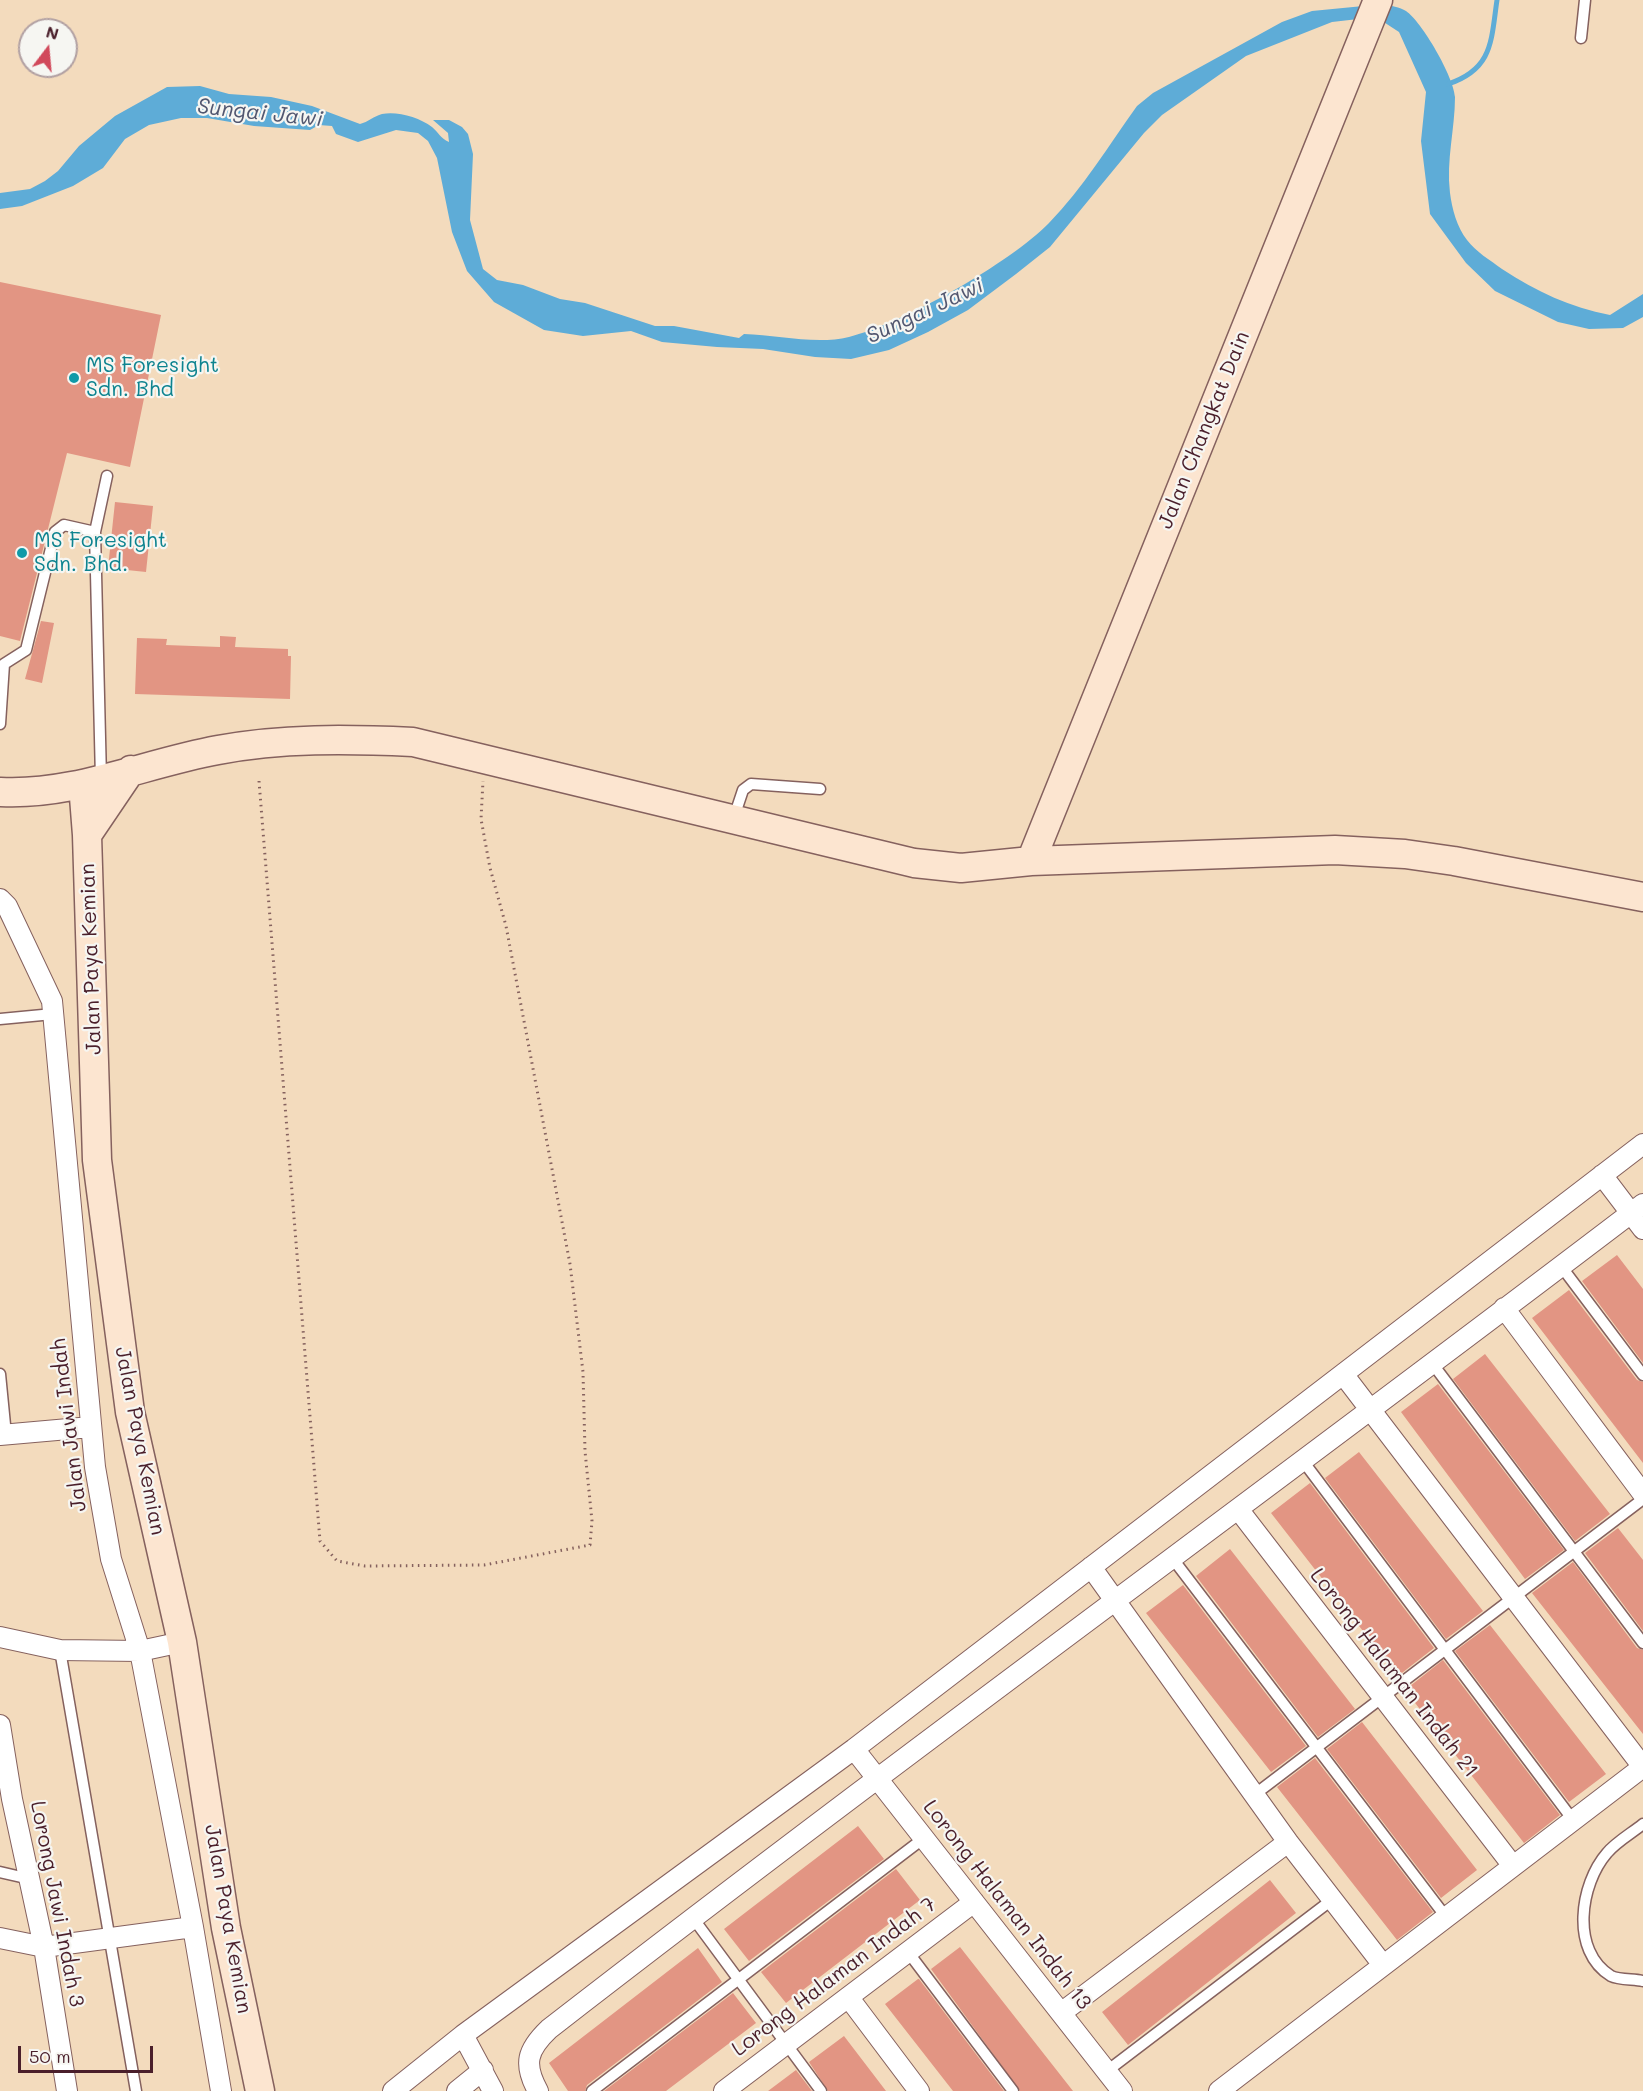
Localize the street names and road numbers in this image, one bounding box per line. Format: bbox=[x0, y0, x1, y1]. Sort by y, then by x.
street label: Jalan Changkat Dain bbox=[1153, 328, 1255, 532]
street label: Jalan Paya Kemian bbox=[75, 863, 107, 1055]
street label: Jalan Jawi Indah bbox=[46, 1337, 92, 1513]
street label: Jalan Paya Kemian bbox=[109, 1345, 171, 1537]
street label: Lorong Halaman Indah 21 bbox=[1305, 1563, 1483, 1783]
street label: Lorong Halaman Indah 13 bbox=[917, 1795, 1097, 2015]
street label: Lorong Jawi Indah 3 bbox=[25, 1799, 89, 2009]
street label: Jalan Paya Kemian bbox=[199, 1822, 257, 2016]
street label: Lorong Halaman Indah 7 bbox=[727, 1892, 941, 2062]

